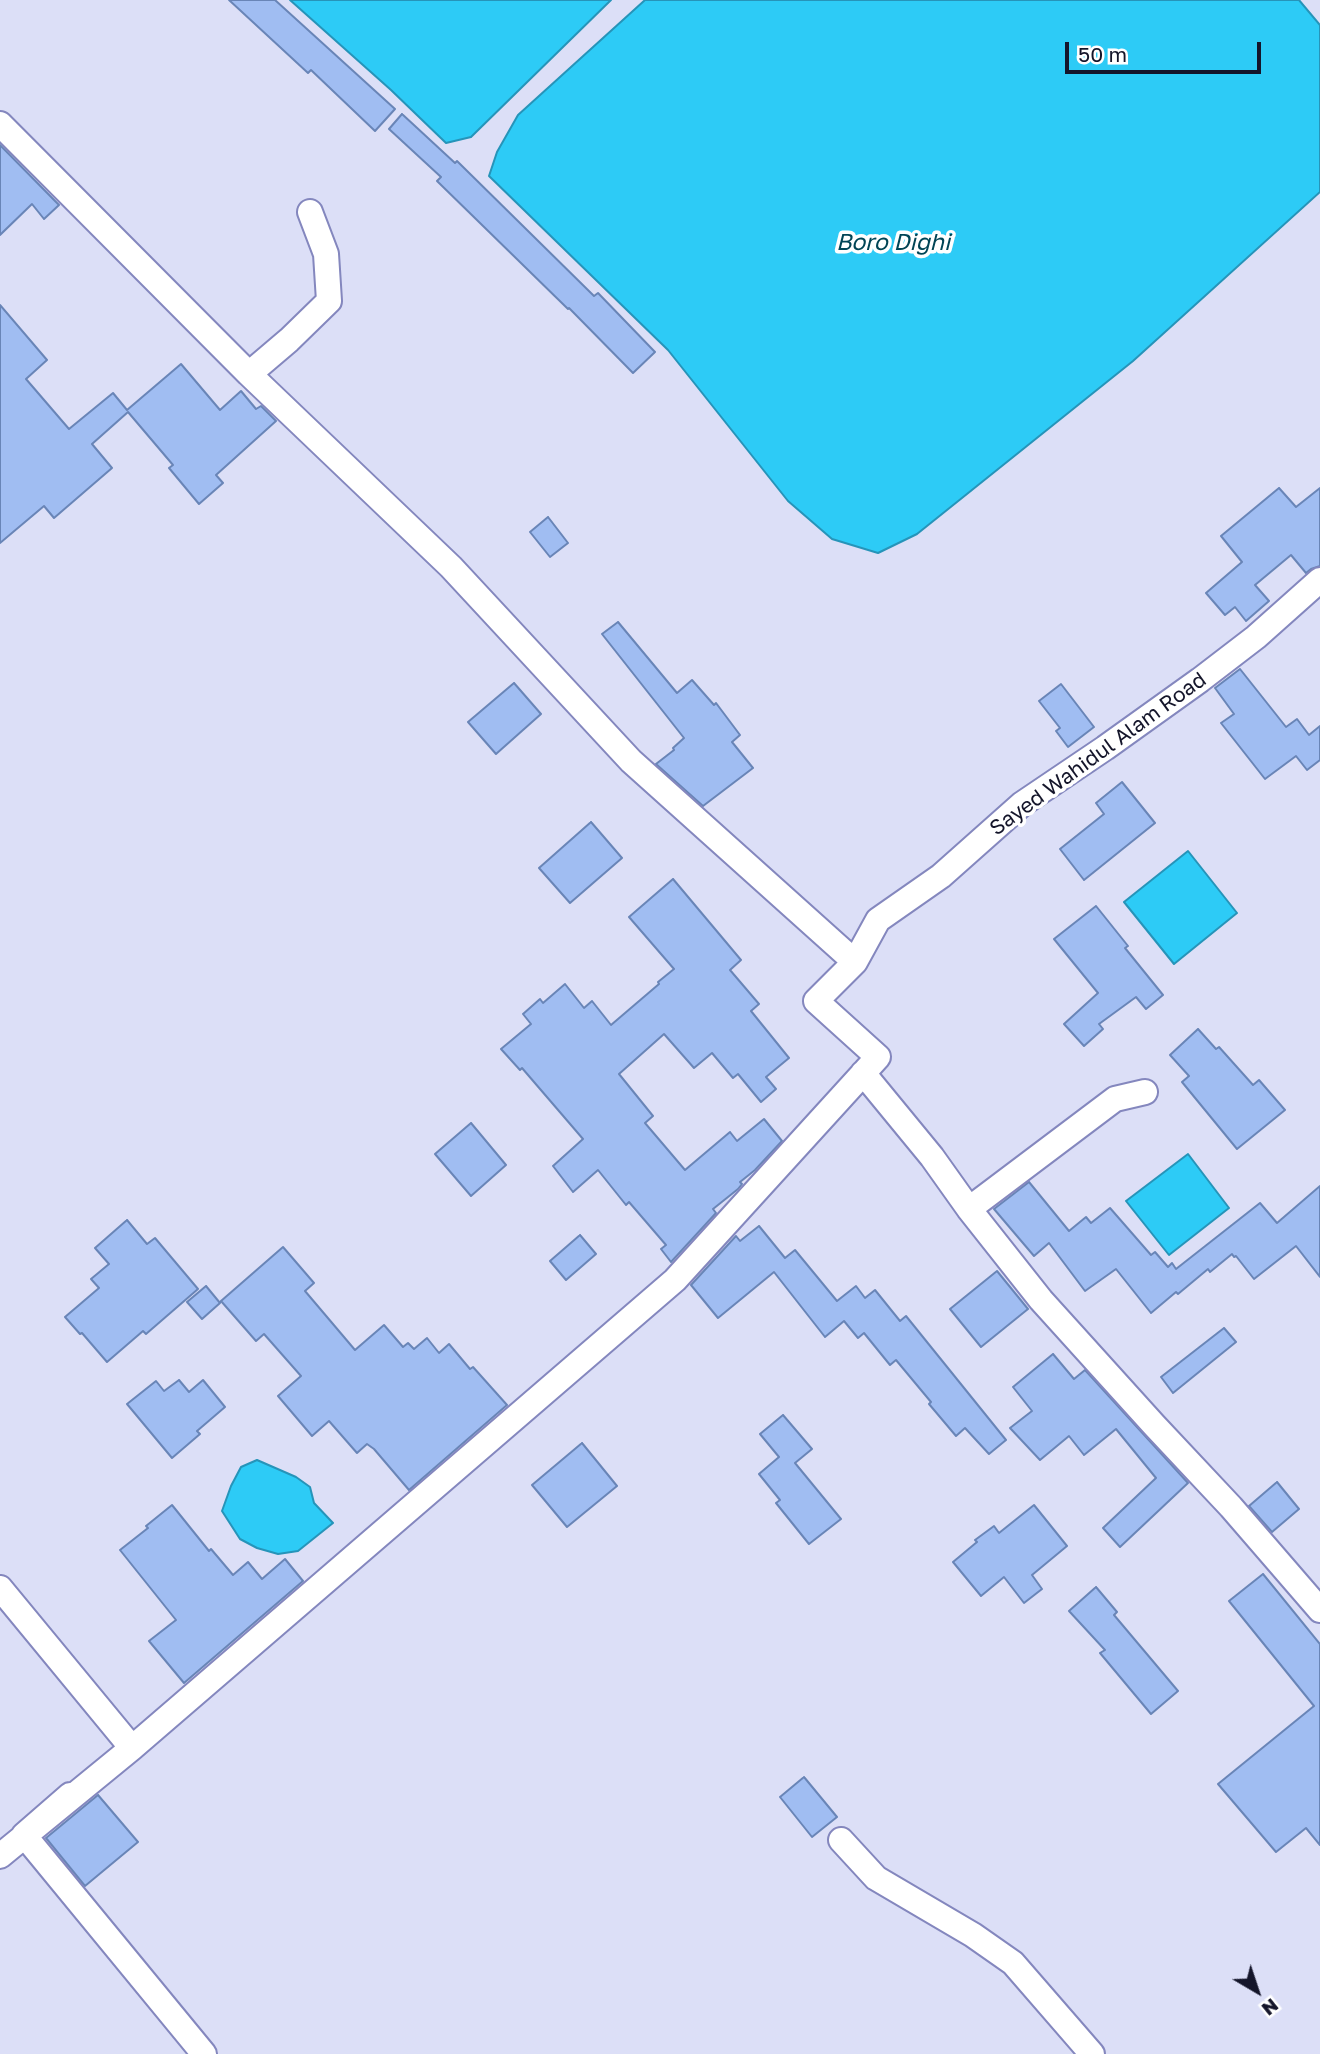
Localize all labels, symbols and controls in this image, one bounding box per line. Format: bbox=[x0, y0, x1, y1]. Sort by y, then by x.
scale bar bbox=[1068, 28, 1264, 72]
text: 50 m bbox=[1078, 41, 1127, 67]
water label: Boro Dighi bbox=[836, 229, 950, 257]
street label: Sayed Wahidul Alam Road bbox=[985, 667, 1211, 841]
north arrow bbox=[1222, 1956, 1292, 2026]
text: N bbox=[1258, 1994, 1283, 2021]

